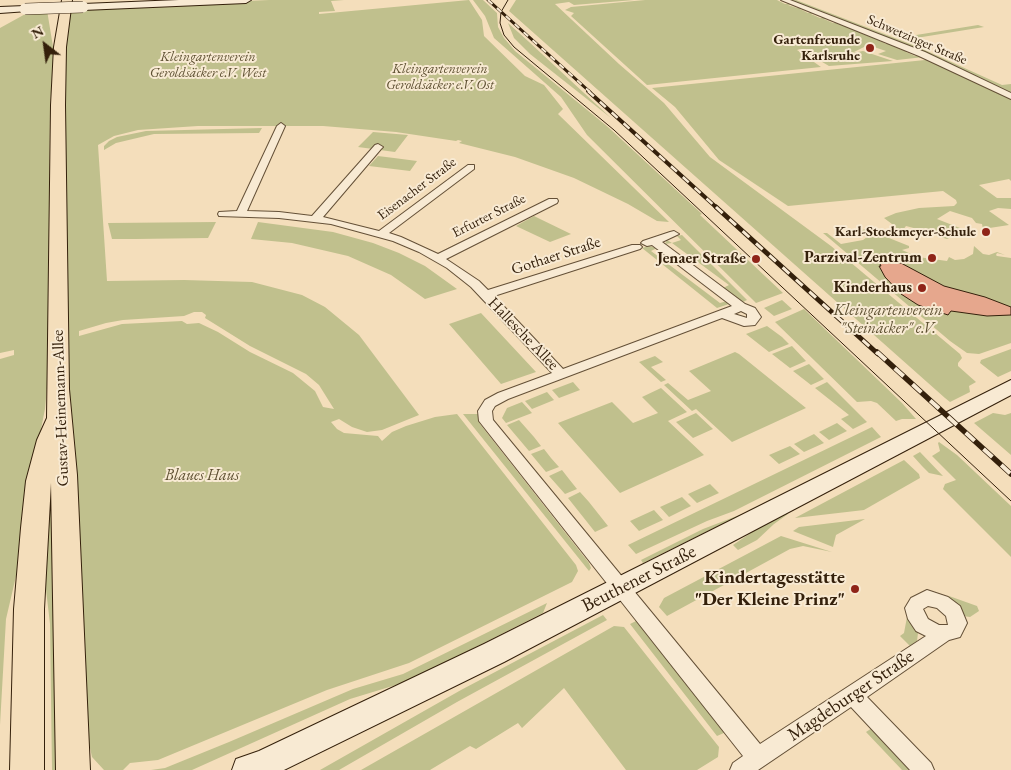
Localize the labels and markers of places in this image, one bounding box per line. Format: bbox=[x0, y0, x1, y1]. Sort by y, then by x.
place label: Gartenfreunde Karlsruhe bbox=[774, 32, 860, 64]
marker: Gartenfreunde Karlsruhe bbox=[864, 42, 876, 54]
place label: Karl-Stockmeyer-Schule bbox=[835, 224, 976, 240]
marker: Karl-Stockmeyer-Schule bbox=[980, 226, 992, 238]
place label: Parzival-Zentrum bbox=[804, 248, 922, 268]
place label: Jenaer Straße bbox=[657, 249, 746, 269]
marker: Parzival-Zentrum bbox=[926, 252, 938, 264]
marker: Jenaer Straße bbox=[750, 253, 762, 265]
place label: Kinderhaus bbox=[834, 278, 912, 298]
marker: Kinderhaus bbox=[916, 282, 928, 294]
place label: Kindertagesstätte "Der Kleine Prinz" bbox=[695, 567, 845, 611]
marker: Kindertagesstätte "Der Kleine Prinz" bbox=[849, 583, 861, 595]

